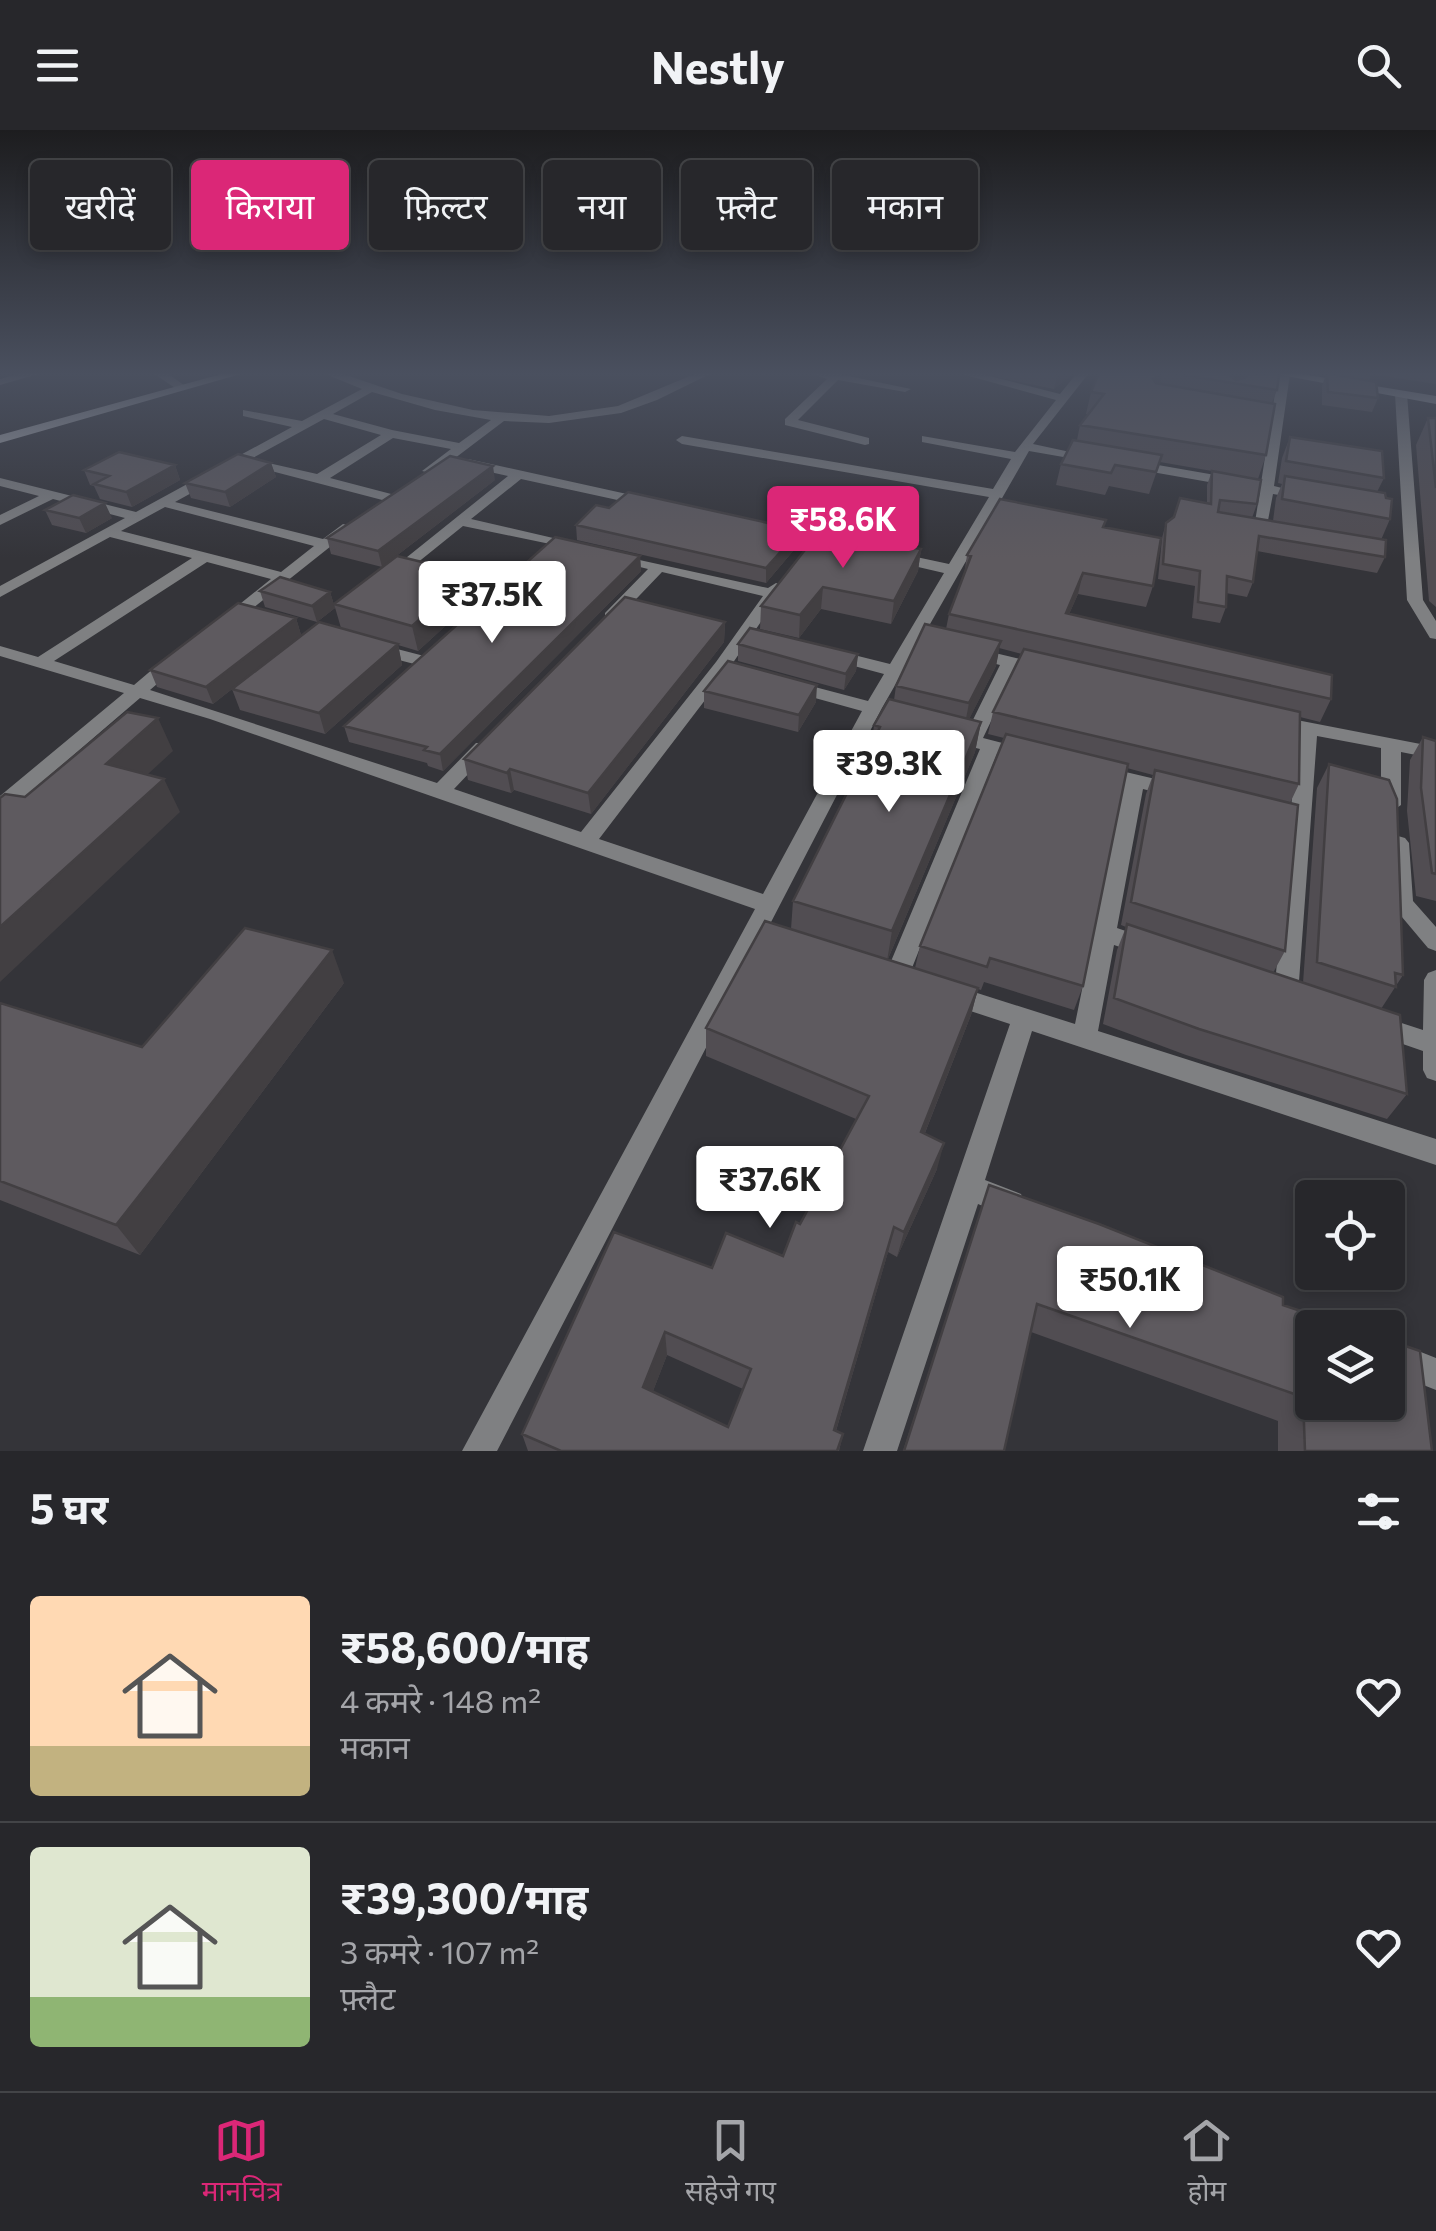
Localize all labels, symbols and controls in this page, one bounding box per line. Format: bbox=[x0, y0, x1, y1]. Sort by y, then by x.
icon: menu bbox=[30, 38, 85, 93]
text: Nestly bbox=[651, 38, 785, 93]
icon: search bbox=[1351, 38, 1406, 93]
chip: खरीदें bbox=[30, 160, 171, 250]
chip: किराया bbox=[191, 160, 349, 250]
chip: फ़िल्टर bbox=[369, 160, 523, 250]
chip: नया bbox=[543, 160, 661, 250]
chip: फ़्लैट bbox=[681, 160, 812, 250]
chip: मकान bbox=[832, 160, 978, 250]
pin: ₹58.6K bbox=[762, 486, 924, 571]
text: ₹58.6K bbox=[789, 498, 897, 538]
pin: ₹37.5K bbox=[411, 561, 573, 646]
text: ₹37.5K bbox=[441, 573, 543, 613]
pin: ₹39.3K bbox=[808, 730, 970, 815]
text: ₹39.3K bbox=[835, 742, 943, 782]
pin: ₹37.6K bbox=[689, 1146, 851, 1231]
text: ₹37.6K bbox=[718, 1158, 822, 1198]
map controls bbox=[1295, 1180, 1405, 1420]
button: locate bbox=[1295, 1180, 1405, 1290]
pin: ₹50.1K bbox=[1049, 1246, 1211, 1331]
text: ₹50.1K bbox=[1079, 1258, 1181, 1298]
button: layers bbox=[1295, 1310, 1405, 1420]
text: 5 घर bbox=[30, 1481, 108, 1533]
icon: filters bbox=[1351, 1484, 1406, 1539]
text: ₹58,600/माह bbox=[340, 1620, 589, 1672]
icon: home bbox=[110, 1636, 230, 1756]
icon: heart bbox=[1351, 1669, 1406, 1724]
text: 4 कमरे · 148 m² bbox=[340, 1680, 541, 1720]
text: मकान bbox=[340, 1726, 410, 1766]
text: ₹39,300/माह bbox=[340, 1871, 588, 1923]
icon: home bbox=[110, 1887, 230, 2007]
icon: heart bbox=[1351, 1920, 1406, 1975]
text: 3 कमरे · 107 m² bbox=[340, 1931, 539, 1971]
text: फ़्लैट bbox=[340, 1977, 395, 2017]
tab: मानचित्र bbox=[202, 2113, 282, 2212]
tab: सहेजे गए bbox=[685, 2113, 776, 2212]
tab: होम bbox=[1179, 2113, 1234, 2212]

